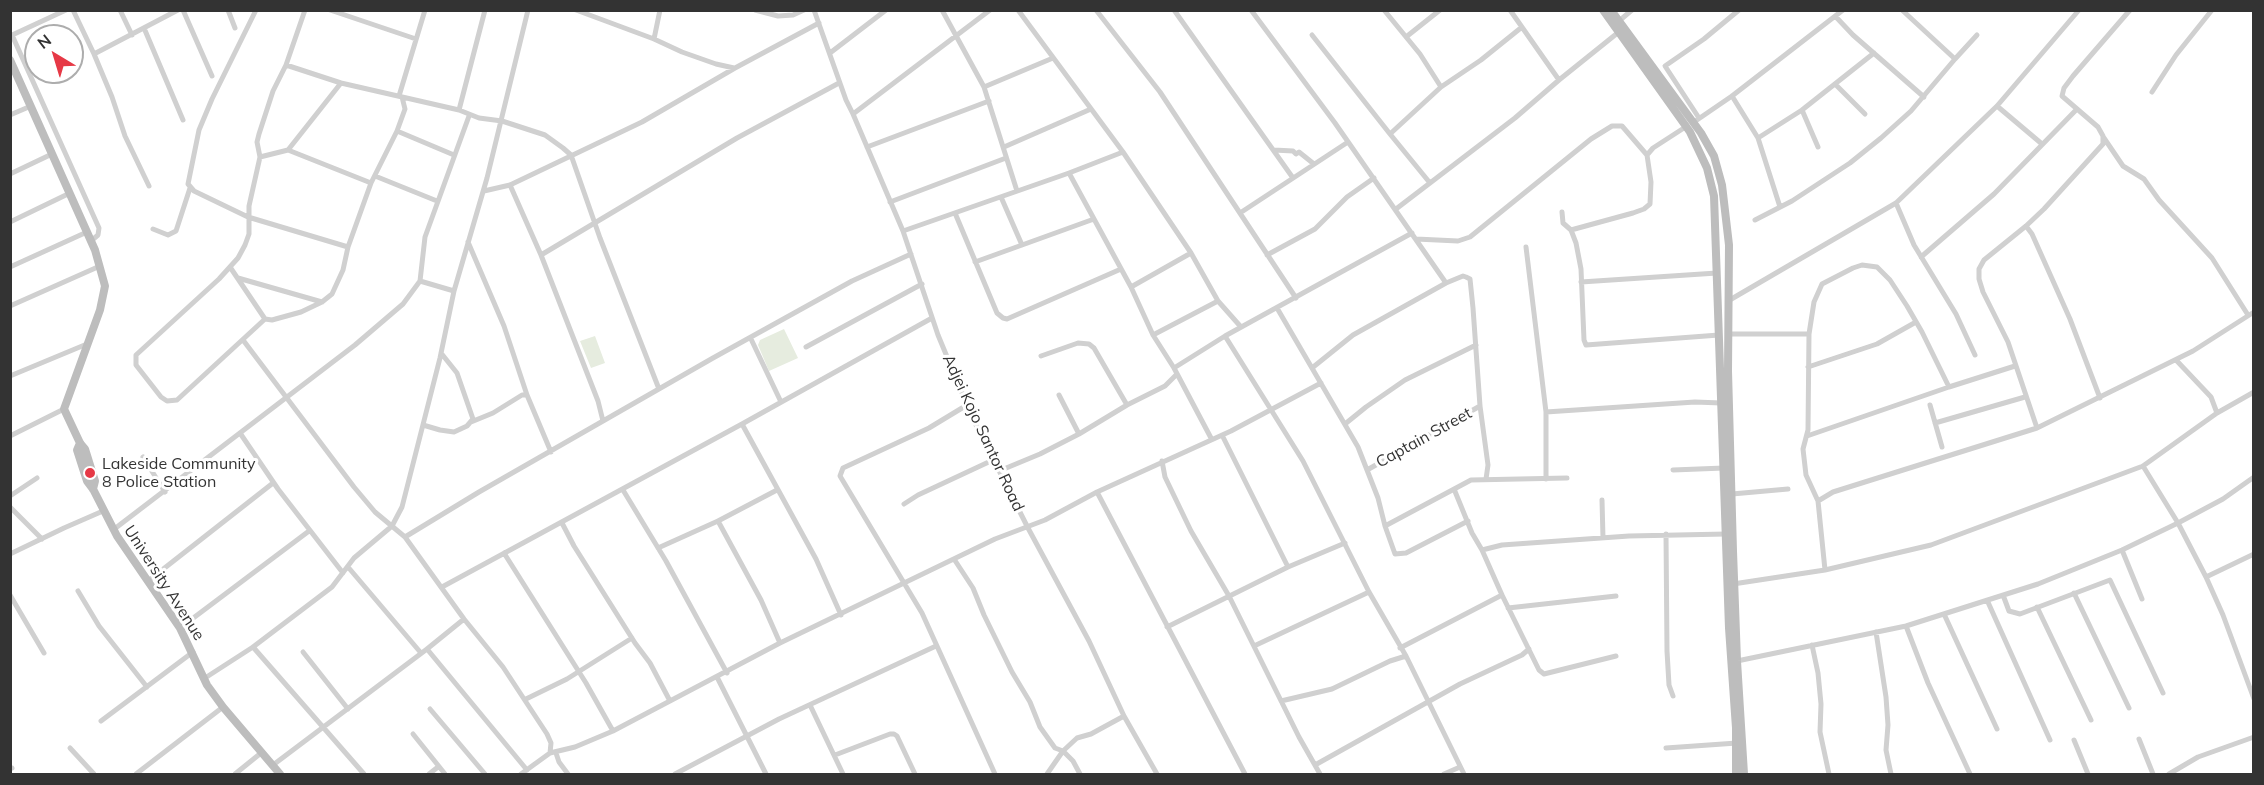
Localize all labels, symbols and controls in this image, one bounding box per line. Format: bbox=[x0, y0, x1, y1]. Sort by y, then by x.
north arrow bbox=[24, 24, 84, 84]
text: N bbox=[33, 30, 55, 53]
street label: Adjei Kojo Santor Road bbox=[938, 352, 1028, 514]
street label: Captain Street bbox=[1373, 404, 1475, 472]
place label: Lakeside Community 8 Police Station bbox=[102, 454, 256, 492]
marker: Lakeside Community 8 Police Station bbox=[83, 466, 97, 480]
street label: University Avenue bbox=[120, 522, 208, 644]

